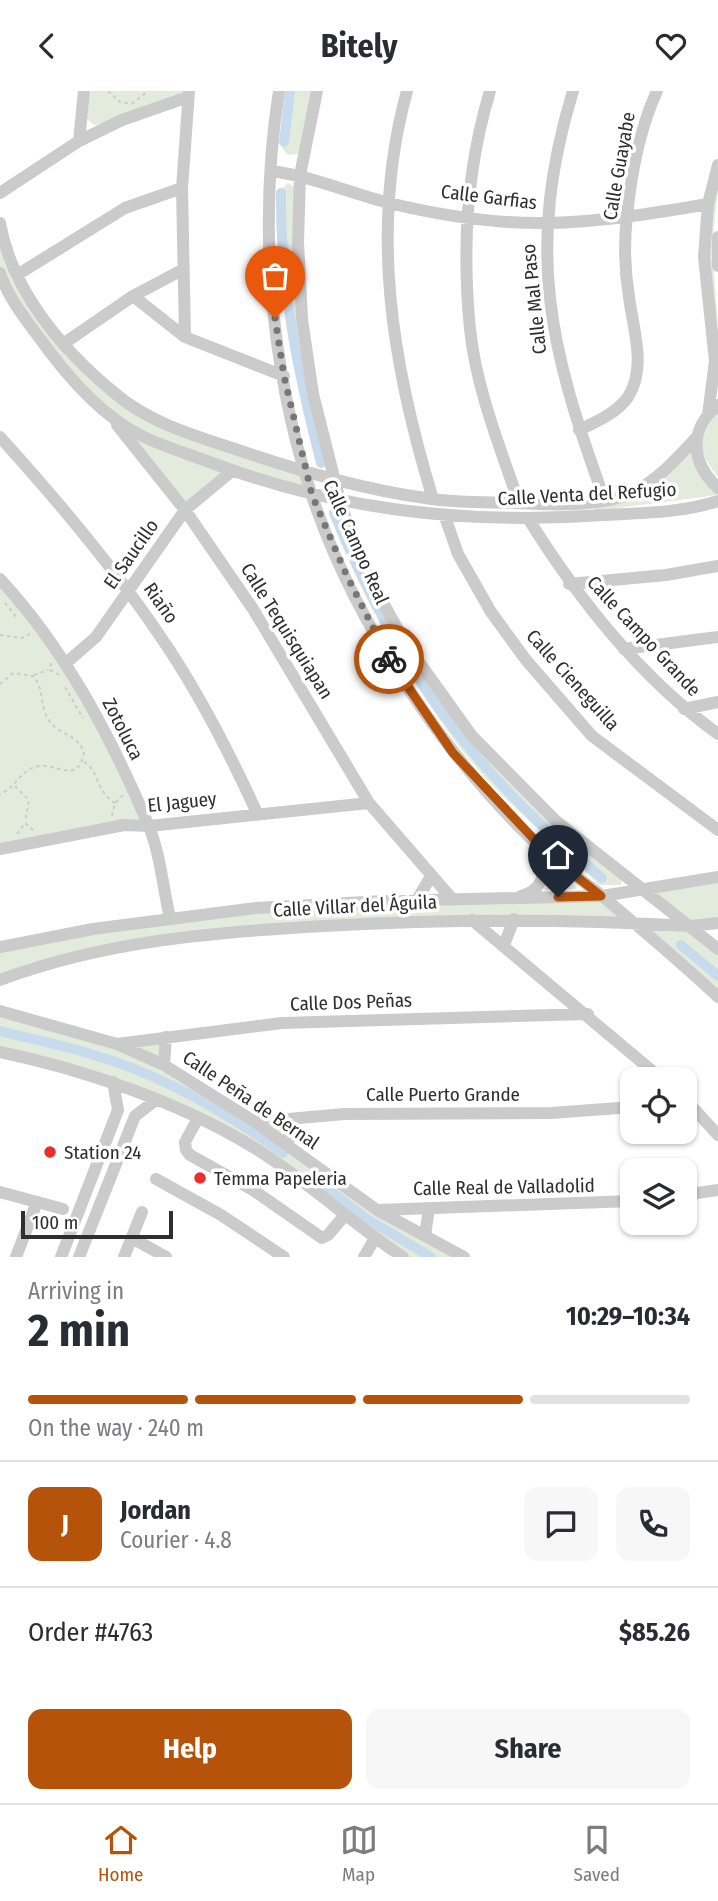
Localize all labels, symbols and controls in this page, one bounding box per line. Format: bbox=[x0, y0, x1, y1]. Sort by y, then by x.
icon: back bbox=[28, 27, 66, 65]
text: Bitely bbox=[321, 27, 397, 65]
icon: heart bbox=[652, 27, 690, 65]
street label: Calle Guayabe bbox=[598, 110, 640, 222]
street label: Calle Garfias bbox=[440, 180, 538, 214]
street label: Calle Mal Paso bbox=[517, 243, 551, 355]
pin bbox=[245, 246, 305, 318]
icon: bag bbox=[256, 257, 294, 295]
street label: Calle Campo Real bbox=[318, 476, 394, 608]
street label: Calle Venta del Refugio bbox=[497, 478, 677, 510]
street label: El Saucillo bbox=[99, 515, 163, 593]
street label: Calle Tequisquiapan bbox=[236, 559, 338, 703]
street label: Calle Campo Grande bbox=[582, 571, 706, 701]
street label: Riaño bbox=[139, 578, 183, 628]
courier bbox=[354, 624, 424, 694]
street label: Calle Cieneguilla bbox=[522, 625, 624, 735]
icon: bike bbox=[370, 640, 408, 678]
street label: Zotoluca bbox=[98, 694, 148, 764]
street label: El Jaguey bbox=[146, 787, 218, 817]
pin bbox=[528, 825, 588, 897]
icon: home bbox=[539, 836, 577, 874]
street label: Calle Villar del Águila bbox=[273, 890, 437, 922]
street label: Calle Dos Peñas bbox=[290, 988, 412, 1016]
street label: Calle Peña de Bernal bbox=[178, 1046, 324, 1154]
map controls bbox=[620, 1067, 697, 1235]
button: locate bbox=[620, 1067, 697, 1144]
street label: Calle Puerto Grande bbox=[366, 1083, 520, 1106]
place label: Station 24 bbox=[64, 1141, 141, 1164]
marker: Station 24 bbox=[42, 1144, 58, 1160]
button: layers bbox=[620, 1158, 697, 1235]
place label: Temma Papeleria bbox=[214, 1167, 347, 1190]
marker: Temma Papeleria bbox=[192, 1170, 208, 1186]
street label: Calle Real de Valladolid bbox=[413, 1174, 595, 1200]
scale bar bbox=[21, 1208, 173, 1240]
text: 100 m bbox=[32, 1211, 78, 1234]
text: Arriving in bbox=[28, 1277, 124, 1305]
text: 10:29–10:34 bbox=[566, 1301, 690, 1332]
text: 2 min bbox=[28, 1303, 130, 1358]
text: On the way · 240 m bbox=[28, 1414, 204, 1442]
button: chat bbox=[524, 1487, 598, 1561]
button: phone bbox=[616, 1487, 690, 1561]
text: Jordan bbox=[120, 1495, 191, 1526]
text: J bbox=[61, 1509, 69, 1540]
text: Courier · 4.8 bbox=[120, 1526, 232, 1554]
text: Order #4763 bbox=[28, 1617, 153, 1648]
text: $85.26 bbox=[619, 1617, 690, 1648]
button: Help bbox=[28, 1709, 352, 1789]
button: Share bbox=[366, 1709, 690, 1789]
tab: Home bbox=[98, 1821, 144, 1886]
tab: Map bbox=[340, 1821, 378, 1886]
tab: Saved bbox=[574, 1821, 620, 1886]

